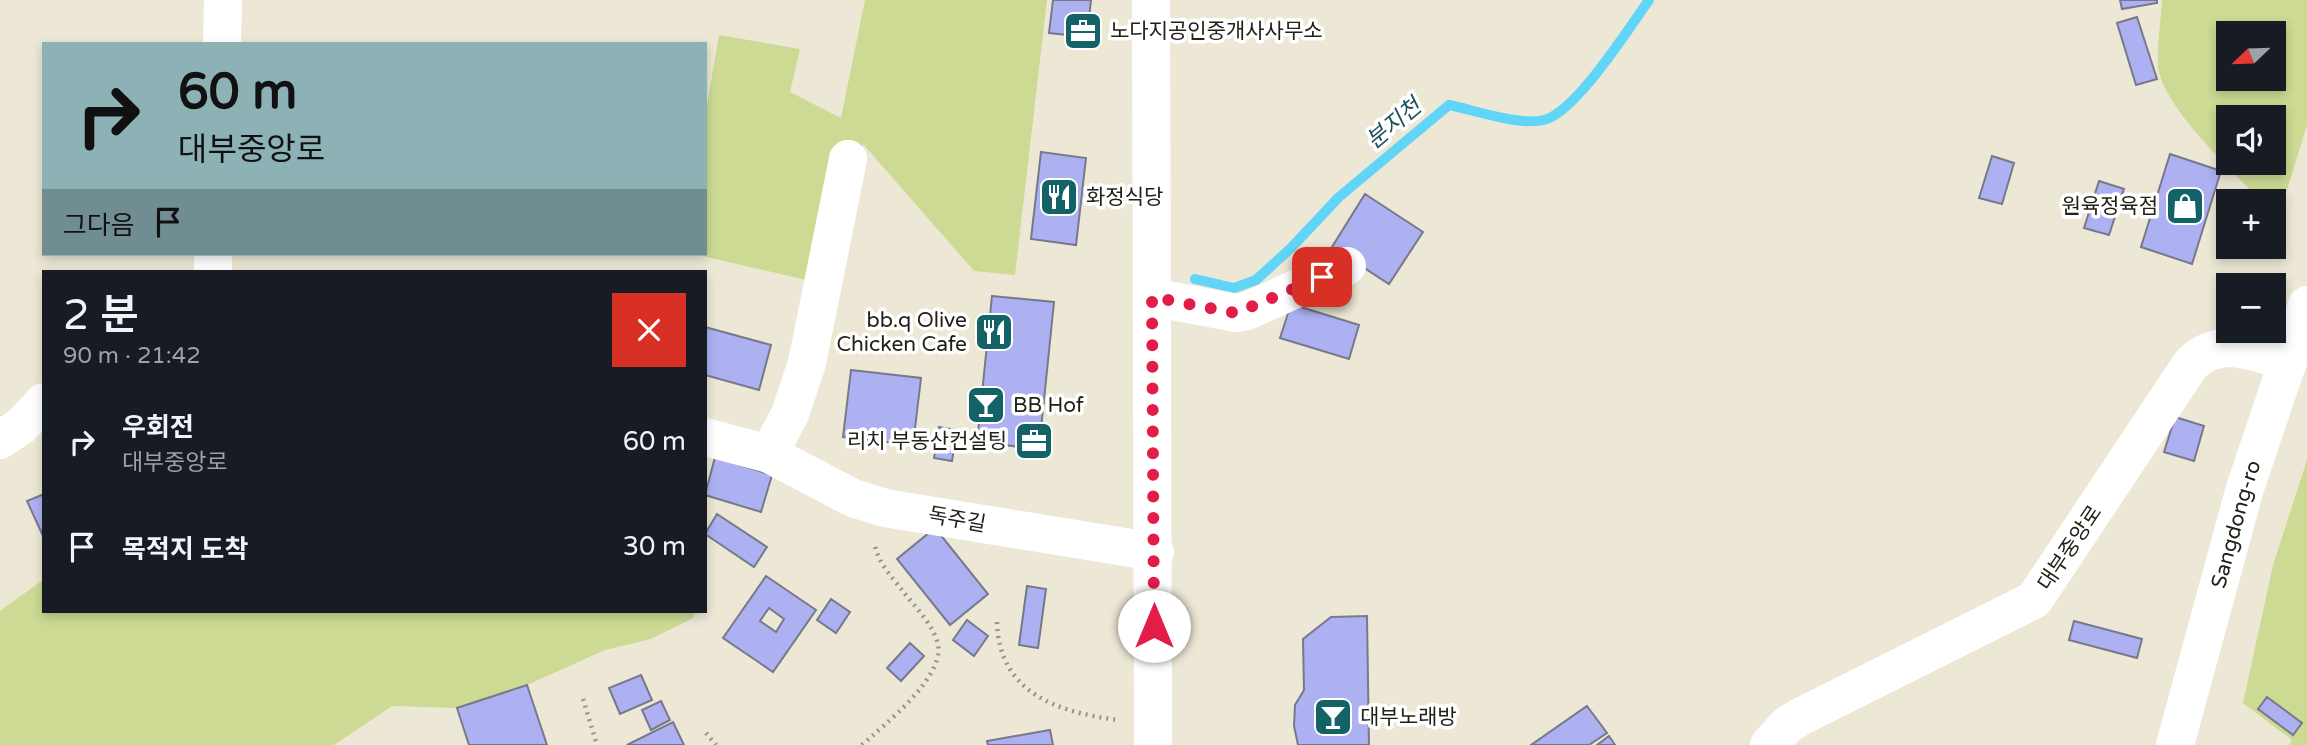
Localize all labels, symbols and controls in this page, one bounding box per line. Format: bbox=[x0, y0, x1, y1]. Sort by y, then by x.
office icon: 노다지공인중개사사무소 bbox=[1062, 10, 1104, 52]
place label: 노다지공인중개사사무소 bbox=[1110, 19, 1323, 44]
north arrow bbox=[2216, 21, 2286, 91]
map controls bbox=[2216, 21, 2286, 343]
text: 60 m bbox=[178, 63, 297, 122]
icon: right bbox=[63, 70, 154, 161]
water label: 분지천 bbox=[1361, 91, 1429, 155]
button: sound bbox=[2216, 105, 2286, 175]
text: 대부중앙로 bbox=[178, 131, 325, 169]
restaurant icon: 화정식당 bbox=[1038, 176, 1080, 218]
place label: 화정식당 bbox=[1086, 185, 1163, 210]
shop icon: 원육정육점 bbox=[2164, 185, 2206, 227]
button: + bbox=[2216, 189, 2286, 259]
place label: 원육정육점 bbox=[2061, 194, 2158, 219]
icon: arrive bbox=[149, 203, 187, 241]
text: 그다음 bbox=[63, 210, 135, 241]
pin bbox=[1292, 247, 1352, 307]
icon: arrive bbox=[1303, 258, 1341, 296]
button: − bbox=[2216, 273, 2286, 343]
text: 2 분 bbox=[63, 290, 139, 341]
button: close bbox=[612, 293, 686, 367]
place label: bb.q Olive Chicken Cafe bbox=[836, 308, 967, 357]
restaurant icon: bb.q Olive Chicken Cafe bbox=[973, 311, 1015, 353]
text: 90 m · 21:42 bbox=[63, 342, 201, 370]
bar icon: BB Hof bbox=[965, 384, 1007, 426]
place label: BB Hof bbox=[1013, 393, 1084, 418]
text: 우회전 bbox=[122, 412, 194, 443]
office icon: 리치 부동산컨설팅 bbox=[1013, 420, 1055, 462]
icon: right bbox=[63, 423, 101, 461]
text: 60 m bbox=[623, 426, 686, 457]
place label: 리치 부동산컨설팅 bbox=[847, 429, 1007, 454]
text: 대부중앙로 bbox=[122, 449, 228, 477]
street label: Sangdong-ro bbox=[2206, 457, 2266, 591]
street label: 대부중앙로 bbox=[2033, 501, 2107, 595]
street label: 독주길 bbox=[926, 503, 988, 537]
icon: arrive bbox=[63, 528, 101, 566]
text: 30 m bbox=[623, 531, 686, 562]
text: 목적지 도착 bbox=[122, 534, 248, 565]
position arrow bbox=[1117, 589, 1191, 663]
bar icon: 대부노래방 bbox=[1312, 696, 1354, 738]
place label: 대부노래방 bbox=[1360, 705, 1457, 730]

